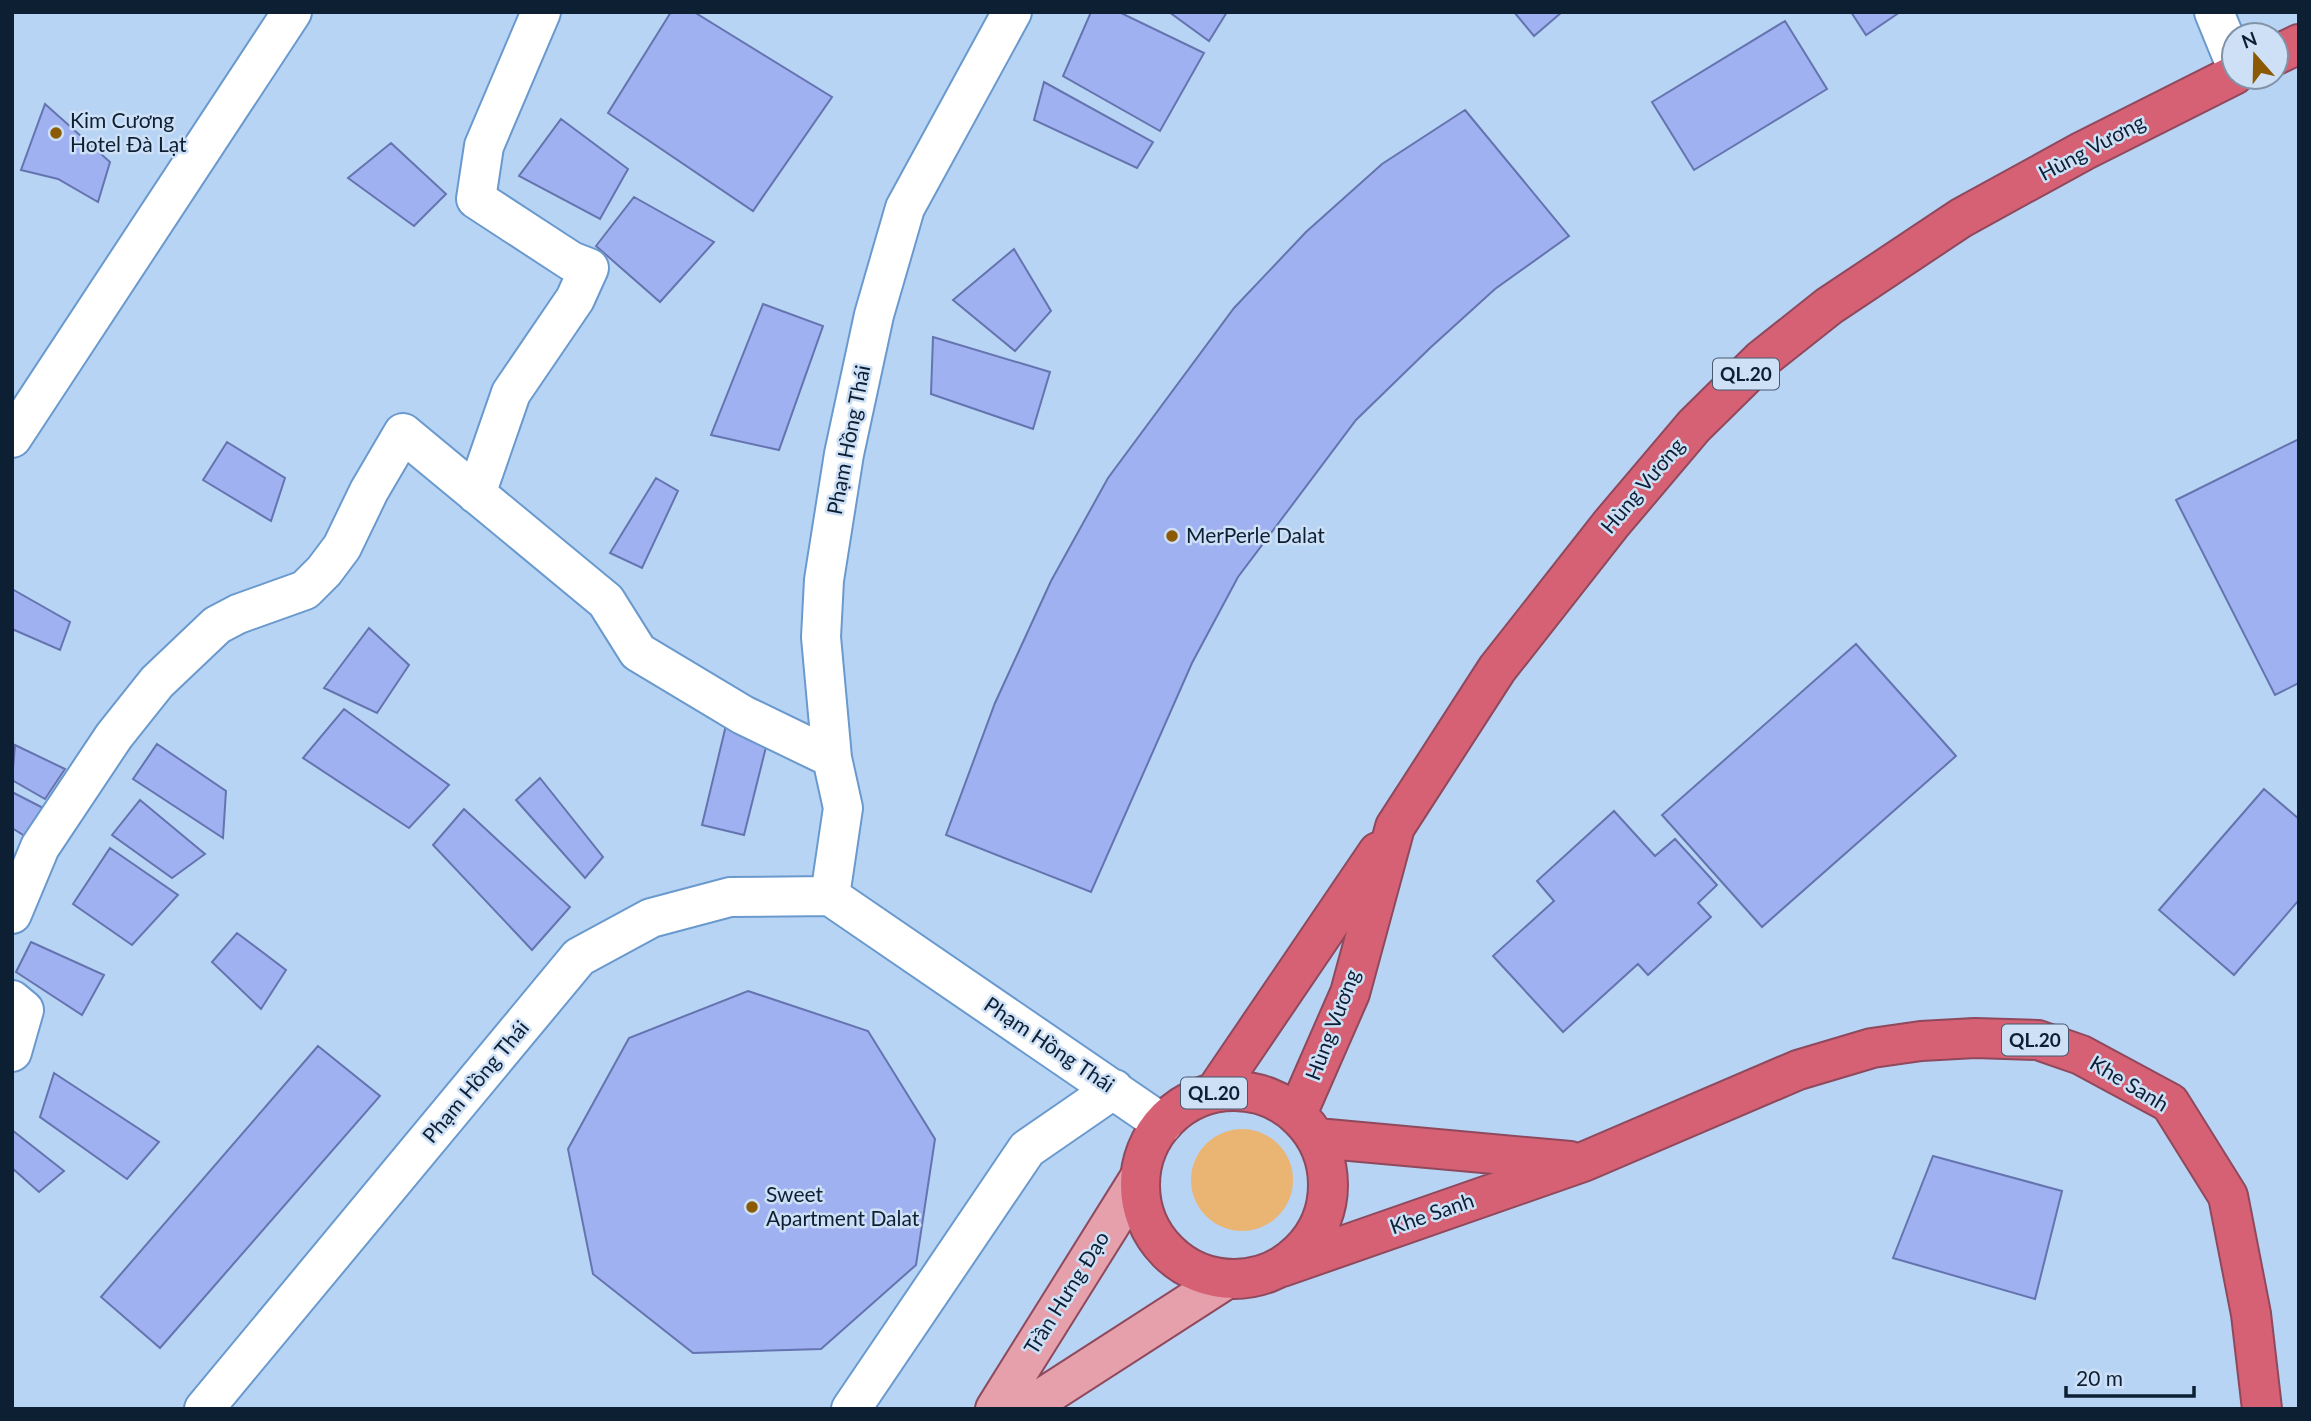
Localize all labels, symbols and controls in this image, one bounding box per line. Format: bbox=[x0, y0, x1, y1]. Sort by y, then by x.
north arrow bbox=[2220, 21, 2290, 91]
text: N bbox=[2238, 26, 2260, 53]
place label: Kim Cương Hotel Đà Lạt bbox=[70, 107, 187, 156]
street label: Hùng Vương bbox=[2034, 108, 2149, 185]
marker: Kim Cương Hotel Đà Lạt bbox=[48, 125, 64, 141]
road number: QL.20 bbox=[1713, 358, 1779, 390]
street label: Phạm Hồng Thái bbox=[821, 363, 874, 517]
street label: Hùng Vương bbox=[1595, 432, 1689, 538]
place label: MerPerle Dalat bbox=[1186, 522, 1325, 547]
marker: MerPerle Dalat bbox=[1164, 528, 1180, 544]
street label: Hùng Vương bbox=[1299, 965, 1364, 1083]
street label: Phạm Hồng Thái bbox=[980, 991, 1120, 1097]
street label: Phạm Hồng Thái bbox=[416, 1015, 533, 1147]
road number: QL.20 bbox=[2002, 1024, 2068, 1056]
street label: Khe Sanh bbox=[2086, 1050, 2174, 1116]
road number: QL.20 bbox=[1181, 1078, 1247, 1108]
place label: Sweet Apartment Dalat bbox=[766, 1181, 920, 1230]
street label: Khe Sanh bbox=[1386, 1187, 1477, 1239]
marker: Sweet Apartment Dalat bbox=[744, 1199, 760, 1215]
street label: Trần Hưng Đạo bbox=[1018, 1226, 1114, 1358]
scale bar bbox=[2066, 1354, 2194, 1398]
text: 20 m bbox=[2076, 1365, 2123, 1390]

